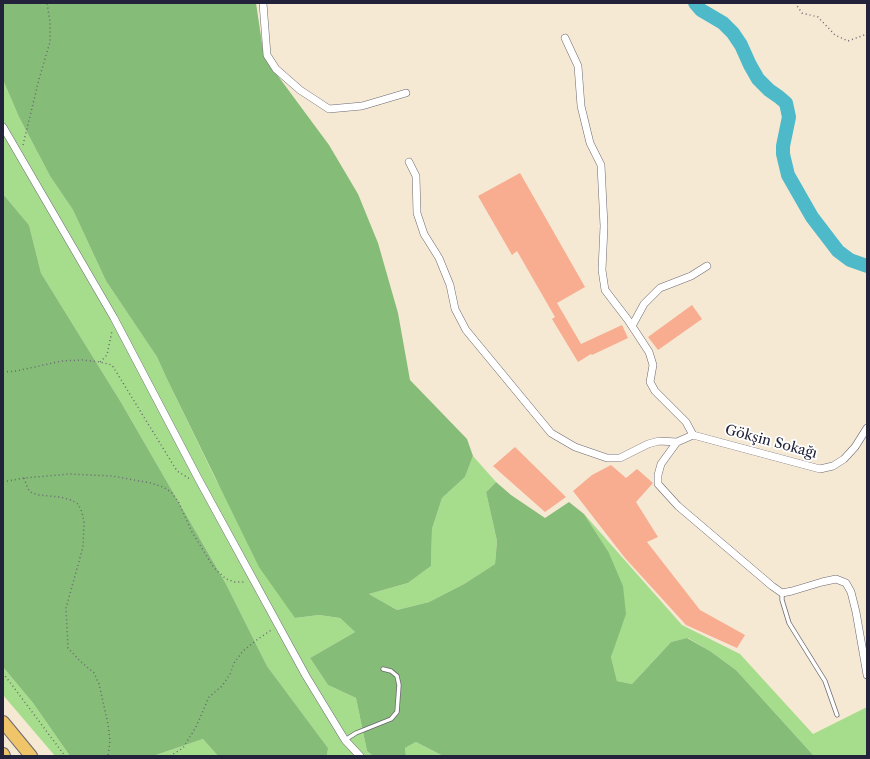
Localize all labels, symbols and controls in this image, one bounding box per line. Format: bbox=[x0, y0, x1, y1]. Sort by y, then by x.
street label: Gökşin Sokağı bbox=[723, 422, 819, 462]

